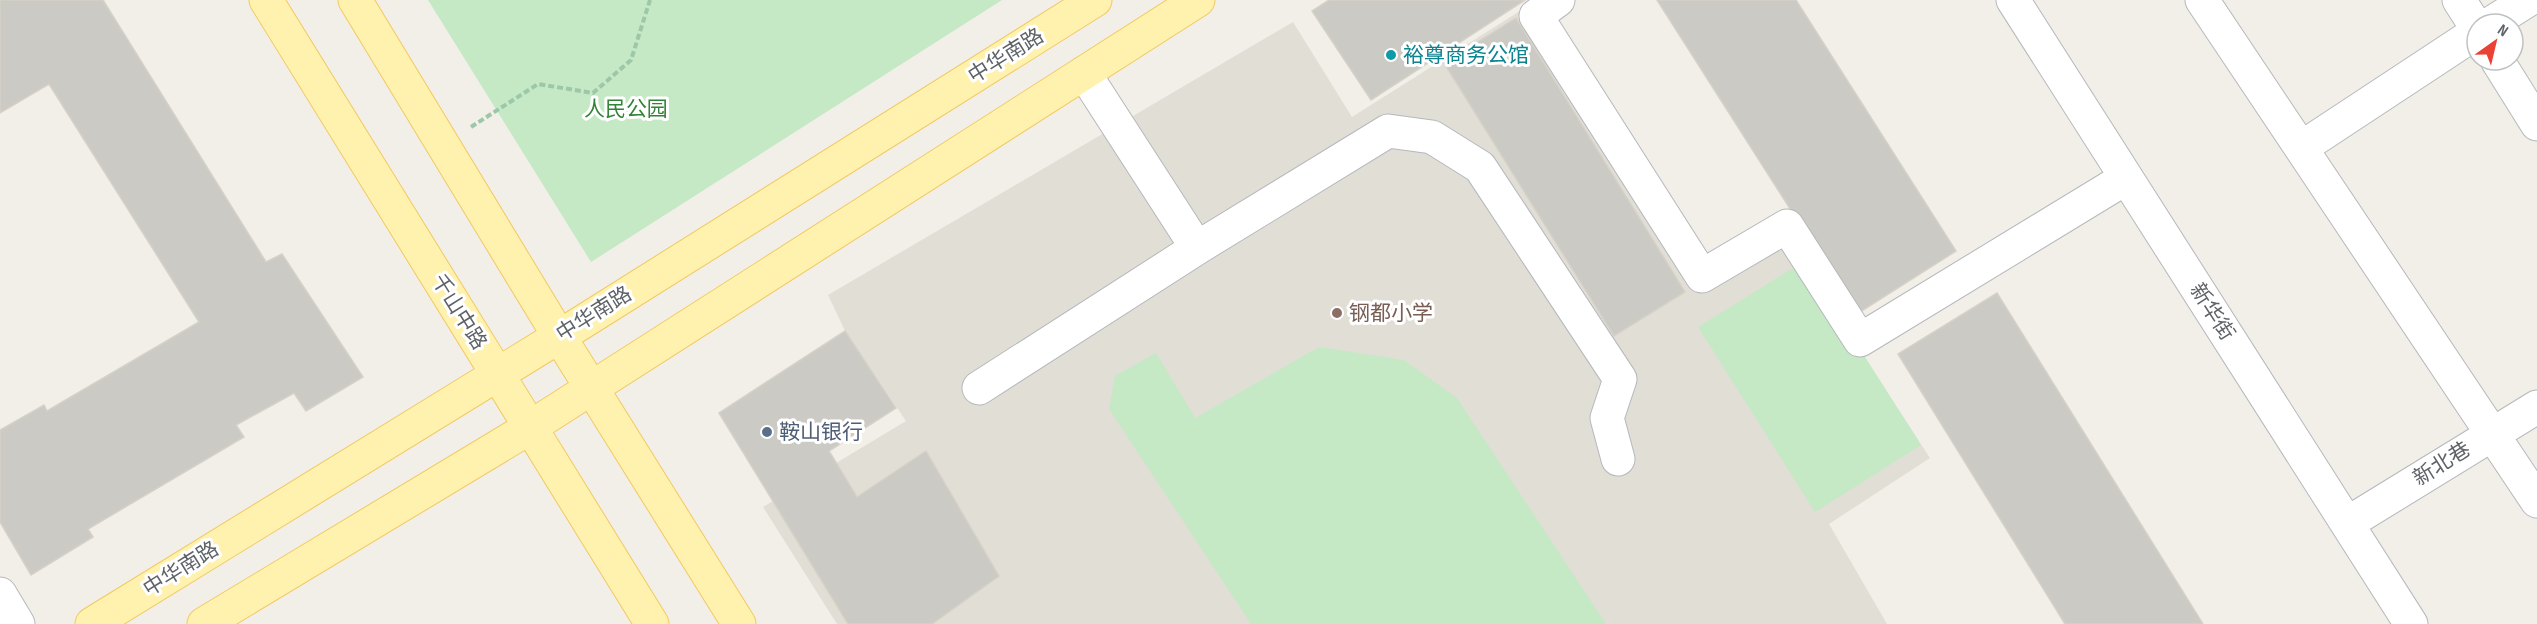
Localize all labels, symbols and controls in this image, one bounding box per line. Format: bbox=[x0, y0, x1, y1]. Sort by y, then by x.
north arrow bbox=[2465, 12, 2525, 72]
text: N bbox=[2494, 21, 2511, 41]
street label: 中华南路 bbox=[964, 23, 1048, 89]
place label: 裕尊商务公馆 bbox=[1403, 43, 1529, 68]
marker: 裕尊商务公馆 bbox=[1384, 48, 1398, 62]
park label: 人民公园 bbox=[584, 97, 668, 122]
street label: 千山中路 bbox=[426, 270, 492, 354]
street label: 新华街 bbox=[2184, 279, 2240, 345]
street label: 中华南路 bbox=[552, 281, 636, 347]
place label: 钢都小学 bbox=[1349, 301, 1433, 326]
marker: 钢都小学 bbox=[1330, 306, 1344, 320]
place label: 鞍山银行 bbox=[779, 420, 863, 445]
marker: 鞍山银行 bbox=[760, 425, 774, 439]
street label: 新北巷 bbox=[2409, 437, 2475, 491]
street label: 中华南路 bbox=[139, 536, 223, 602]

